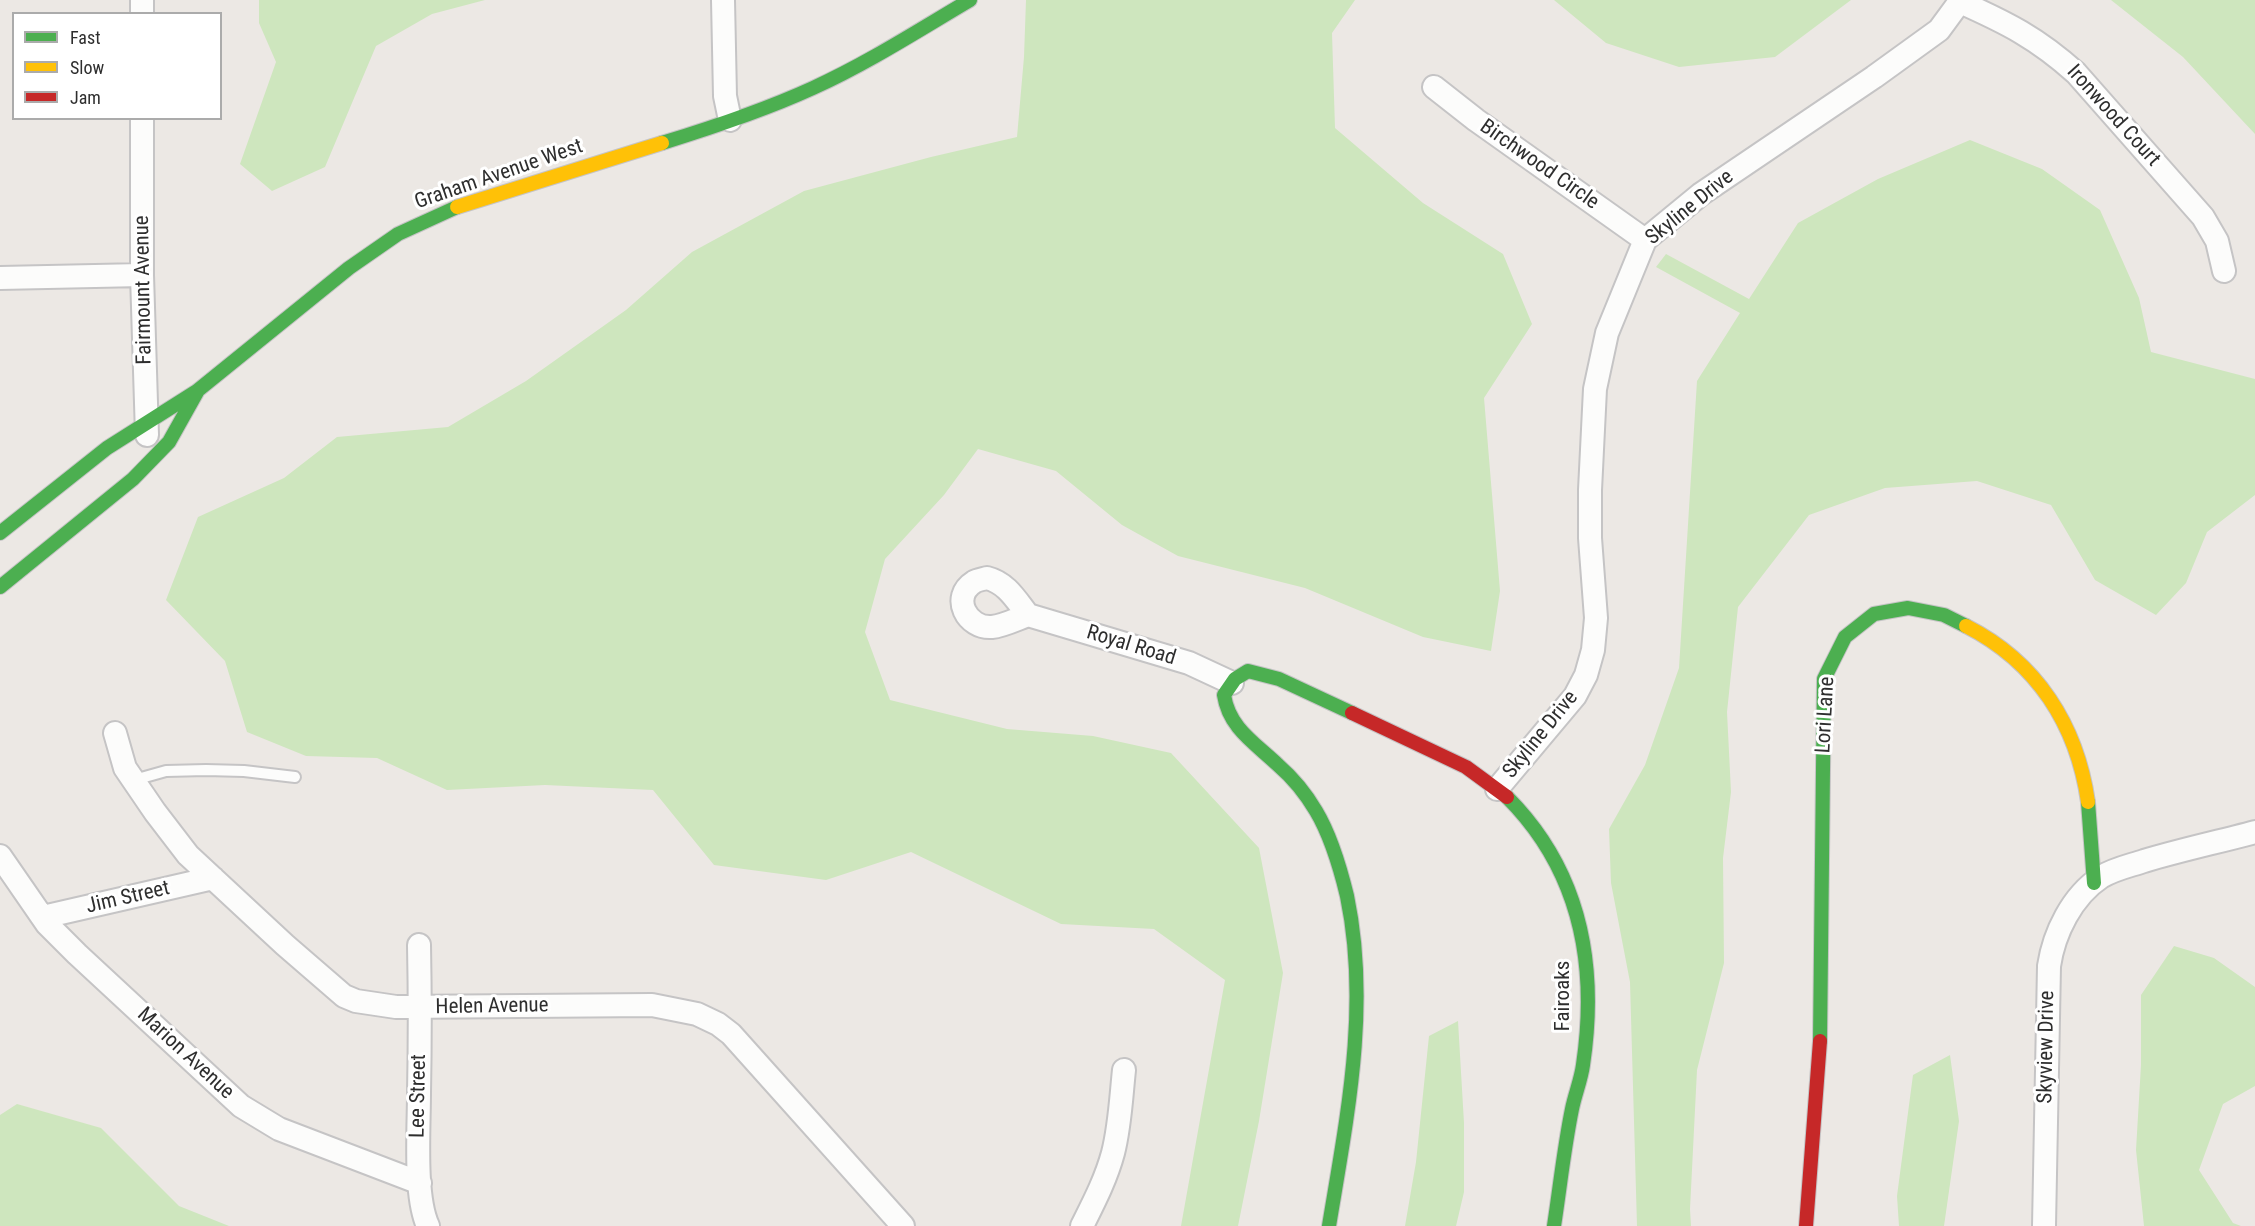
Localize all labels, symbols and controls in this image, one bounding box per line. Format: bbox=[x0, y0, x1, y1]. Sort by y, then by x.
legend bbox=[12, 12, 222, 120]
text: Fast bbox=[70, 27, 101, 48]
text: Slow bbox=[70, 57, 104, 78]
street label: Ironwood Court bbox=[2061, 60, 2165, 172]
text: Jam bbox=[70, 87, 101, 108]
street label: Birchwood Circle bbox=[1475, 115, 1603, 215]
street label: Graham Avenue West bbox=[412, 134, 586, 216]
street label: Skyline Drive bbox=[1641, 165, 1739, 251]
street label: Fairmount Avenue bbox=[130, 215, 158, 365]
street label: Royal Road bbox=[1083, 621, 1179, 671]
street label: Lori Lane bbox=[1811, 676, 1841, 754]
street label: Skyline Drive bbox=[1498, 686, 1584, 784]
street label: Jim Street bbox=[84, 876, 172, 920]
street label: Fairoaks bbox=[1551, 961, 1577, 1031]
street label: Skyview Drive bbox=[2033, 990, 2061, 1104]
street label: Helen Avenue bbox=[435, 993, 549, 1021]
street label: Marion Avenue bbox=[131, 1003, 239, 1105]
street label: Lee Street bbox=[406, 1054, 432, 1138]

